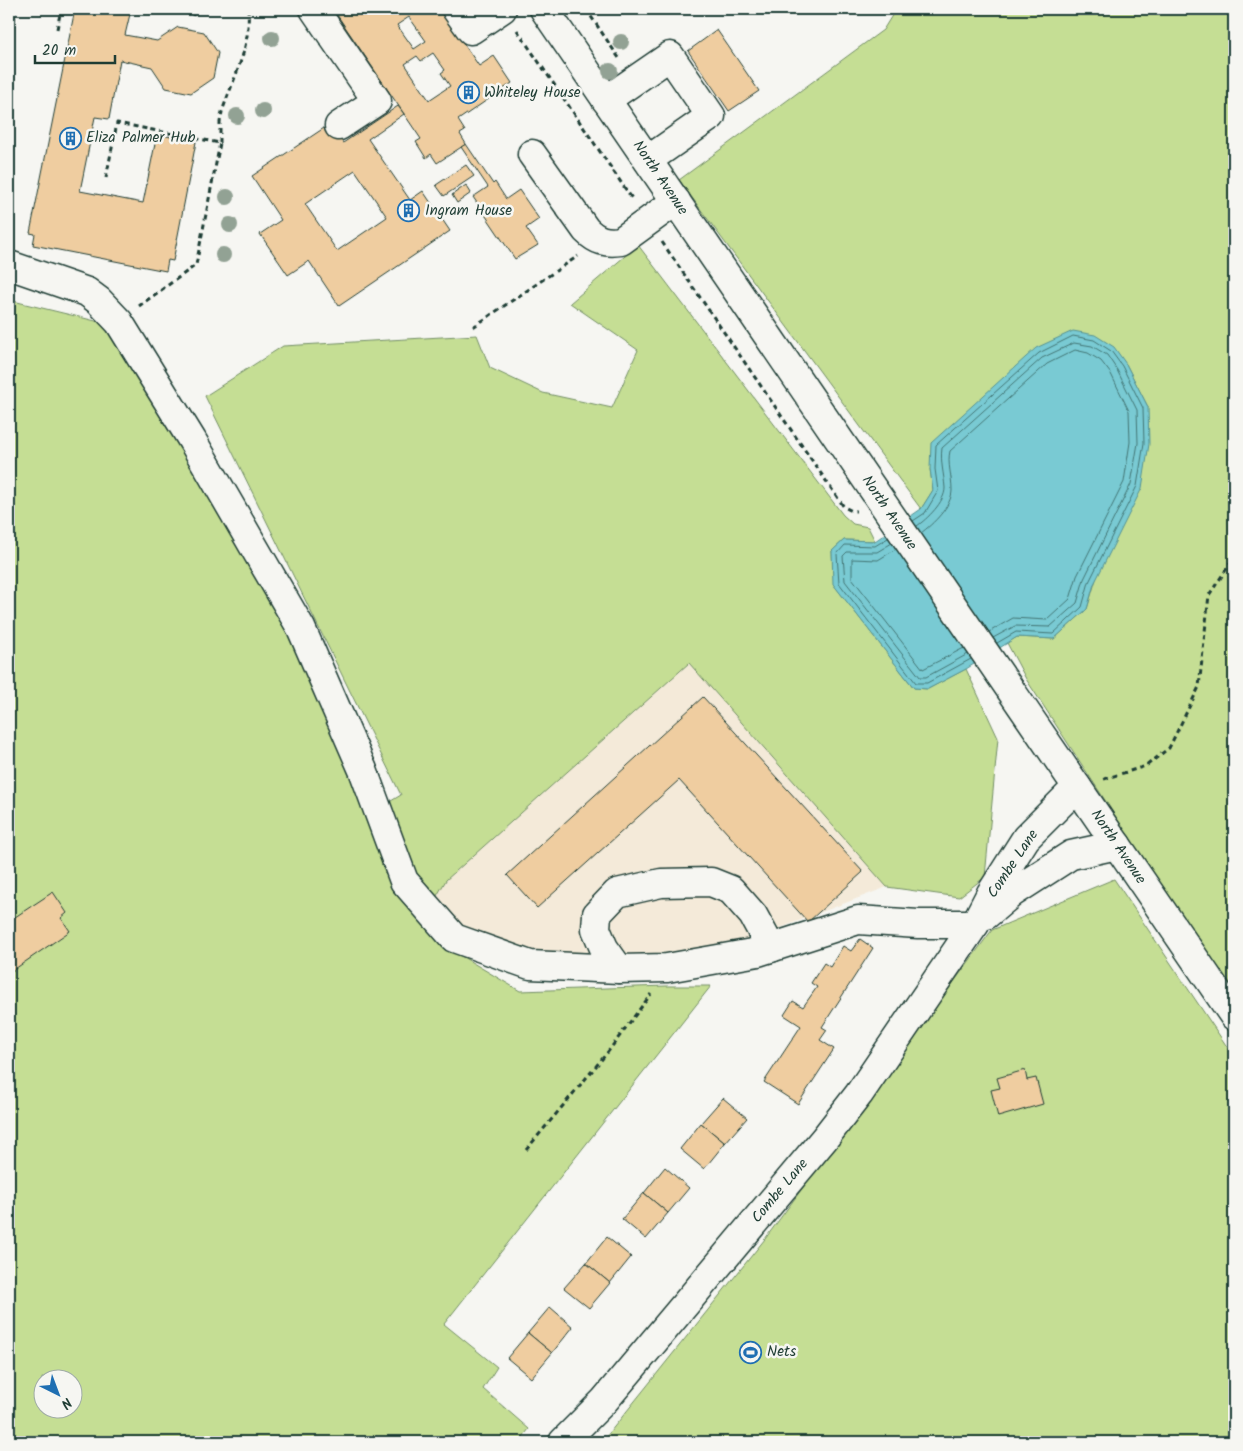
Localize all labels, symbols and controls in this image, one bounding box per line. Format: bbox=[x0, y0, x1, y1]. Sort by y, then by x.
scale bar bbox=[35, 32, 115, 64]
text: 20 m bbox=[42, 39, 76, 63]
building icon: Whiteley House bbox=[456, 81, 480, 105]
place label: Whiteley House bbox=[484, 81, 581, 105]
building icon: Eliza Palmer Hub bbox=[58, 126, 82, 150]
place label: Eliza Palmer Hub bbox=[86, 126, 195, 150]
street label: North Avenue bbox=[626, 136, 694, 221]
building icon: Ingram House bbox=[397, 199, 421, 223]
place label: Ingram House bbox=[425, 199, 512, 223]
street label: North Avenue bbox=[855, 471, 923, 556]
street label: North Avenue bbox=[1084, 805, 1152, 890]
street label: Combe Lane bbox=[981, 825, 1045, 903]
street label: Combe Lane bbox=[746, 1153, 815, 1229]
sports icon: Nets bbox=[739, 1340, 763, 1364]
place label: Nets bbox=[767, 1340, 797, 1364]
north arrow bbox=[32, 1368, 82, 1418]
text: N bbox=[55, 1392, 77, 1414]

